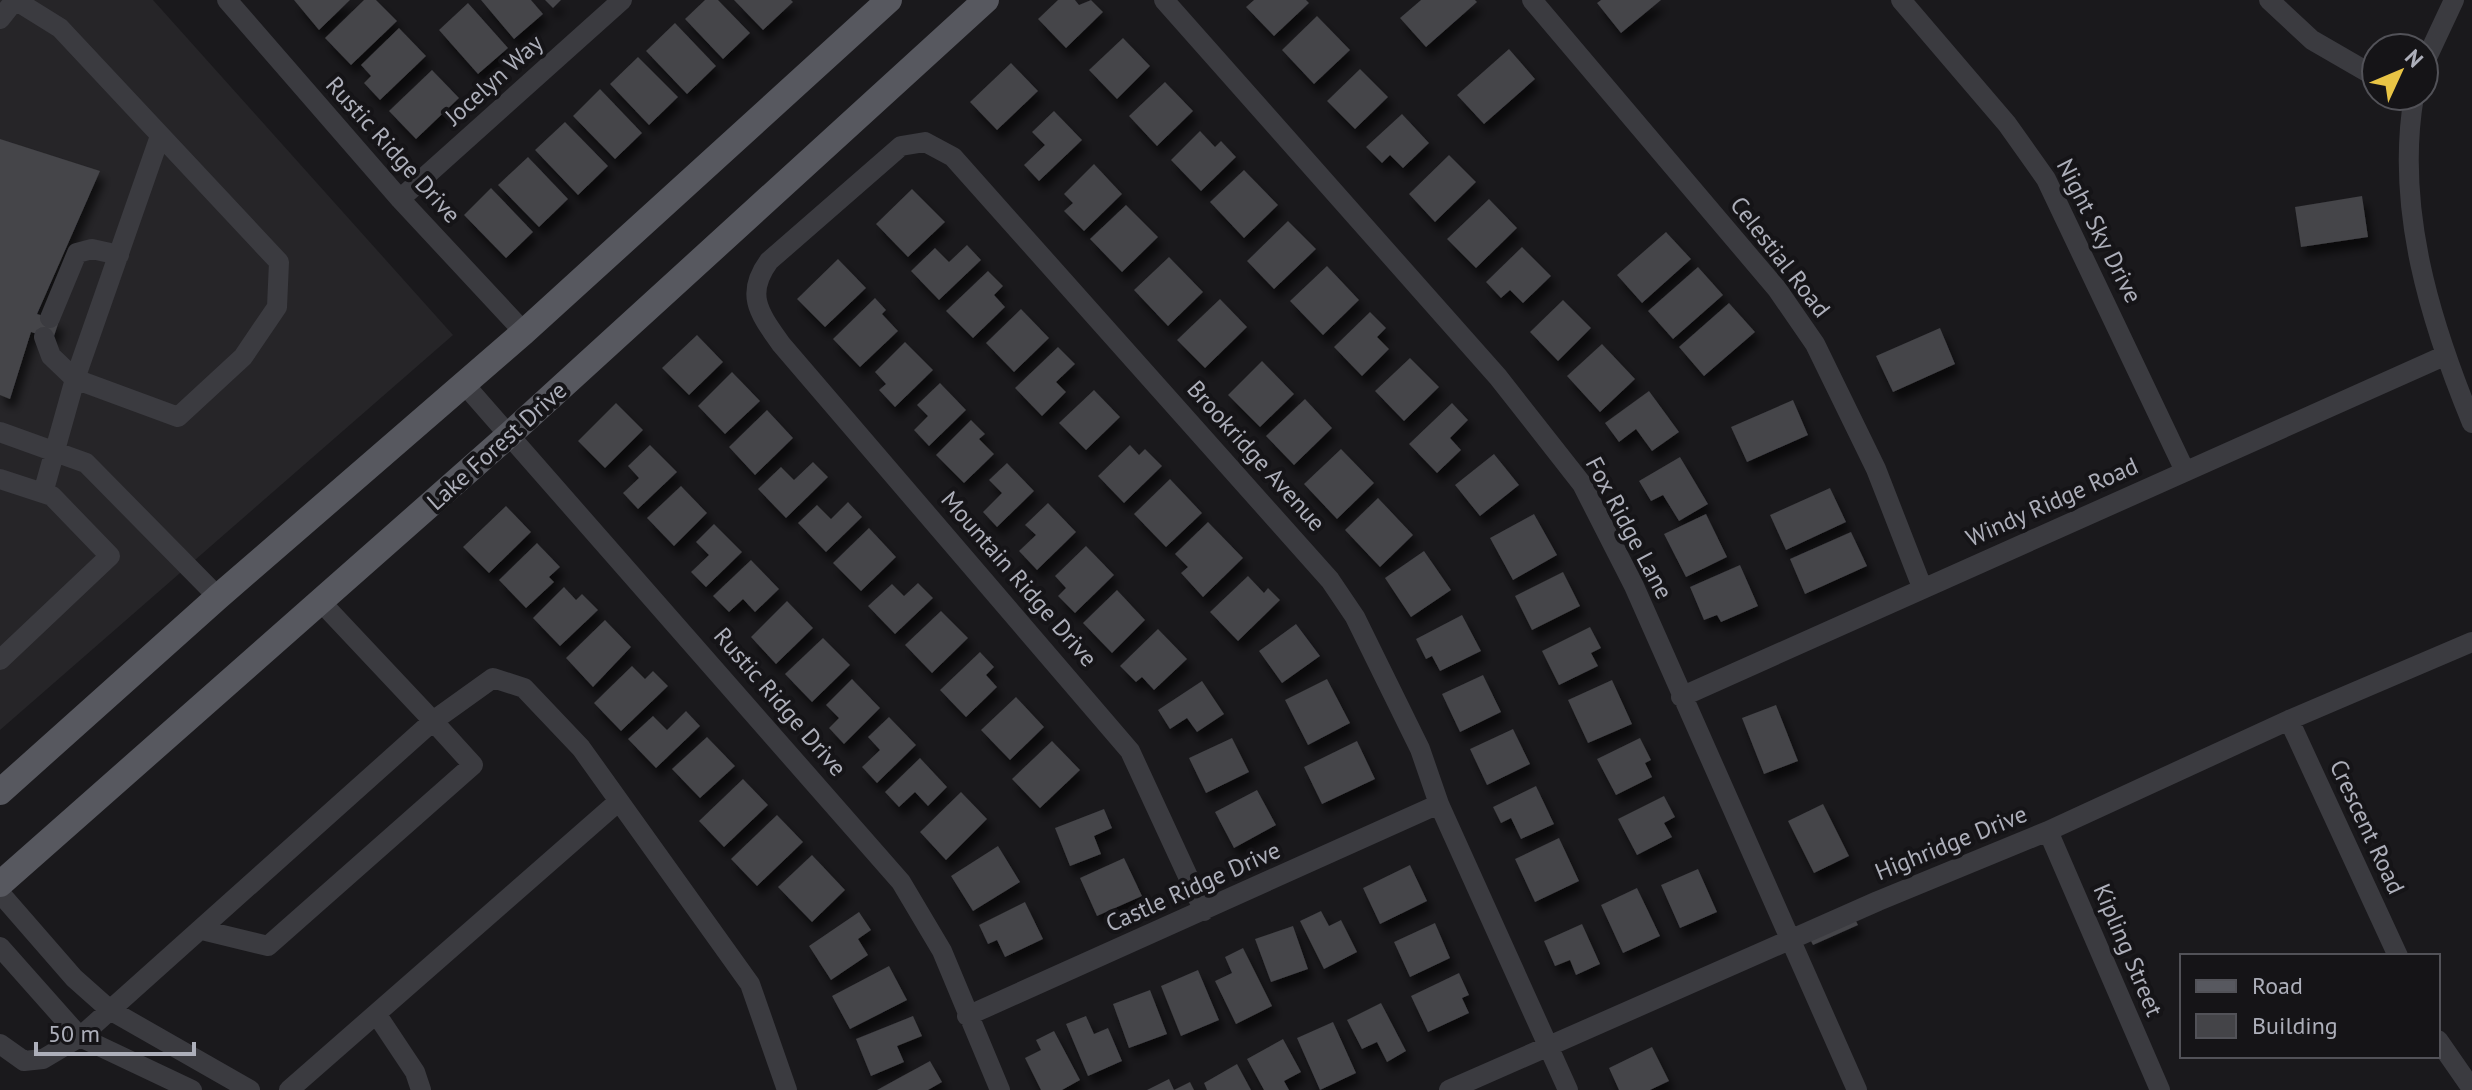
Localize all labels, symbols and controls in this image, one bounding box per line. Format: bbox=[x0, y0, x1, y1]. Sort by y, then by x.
street label: Jocelyn Way bbox=[437, 27, 549, 132]
north arrow bbox=[2360, 32, 2440, 112]
text: N bbox=[2399, 43, 2429, 73]
street label: Rustic Ridge Drive bbox=[319, 70, 468, 230]
street label: Night Sky Drive bbox=[2050, 153, 2149, 308]
street label: Celestial Road bbox=[1724, 190, 1837, 323]
street label: Brookridge Avenue bbox=[1180, 374, 1332, 538]
street label: Lake Forest Drive bbox=[420, 375, 573, 517]
street label: Windy Ridge Road bbox=[1961, 450, 2143, 553]
street label: Fox Ridge Lane bbox=[1579, 451, 1680, 604]
street label: Mountain Ridge Drive bbox=[935, 484, 1104, 673]
street label: Rustic Ridge Drive bbox=[707, 621, 853, 782]
street label: Crescent Road bbox=[2323, 755, 2412, 899]
street label: Highridge Drive bbox=[1870, 798, 2031, 887]
street label: Castle Ridge Drive bbox=[1101, 834, 1285, 939]
street label: Kipling Street bbox=[2087, 879, 2170, 1021]
legend bbox=[2180, 954, 2440, 1058]
text: Road bbox=[2252, 970, 2303, 1001]
scale bar bbox=[36, 1006, 194, 1056]
text: Building bbox=[2252, 1010, 2338, 1041]
text: 50 m bbox=[48, 1018, 100, 1049]

